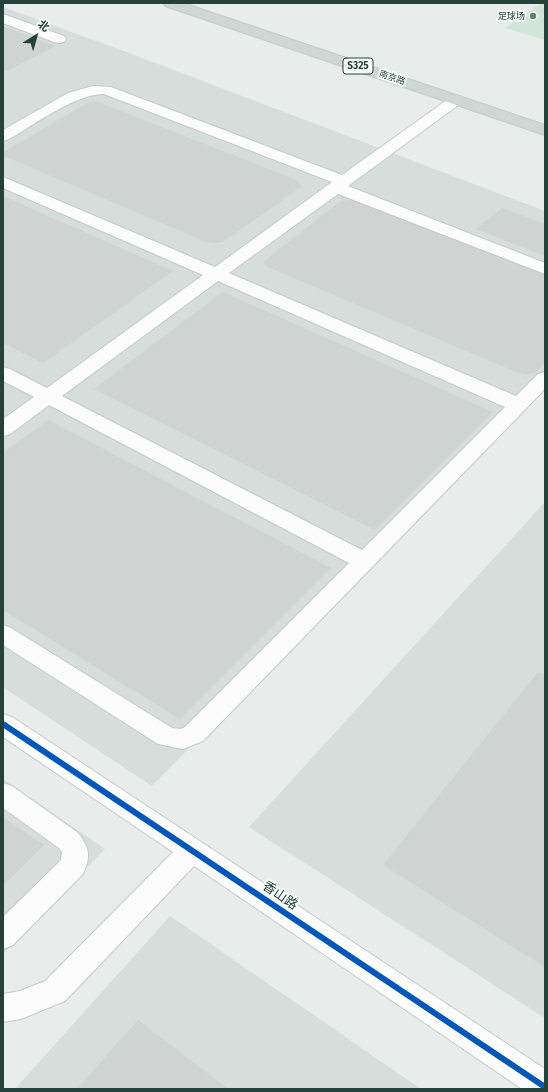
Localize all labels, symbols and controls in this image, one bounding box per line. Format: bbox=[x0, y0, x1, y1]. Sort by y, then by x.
place label: 足球场 bbox=[498, 11, 525, 21]
marker: 足球场 bbox=[528, 11, 538, 21]
north arrow bbox=[16, 16, 56, 56]
text: 北 bbox=[35, 18, 52, 35]
road number: S325 bbox=[343, 58, 373, 74]
street label: 南京路 bbox=[377, 68, 407, 88]
street label: 香山路 bbox=[259, 879, 301, 913]

